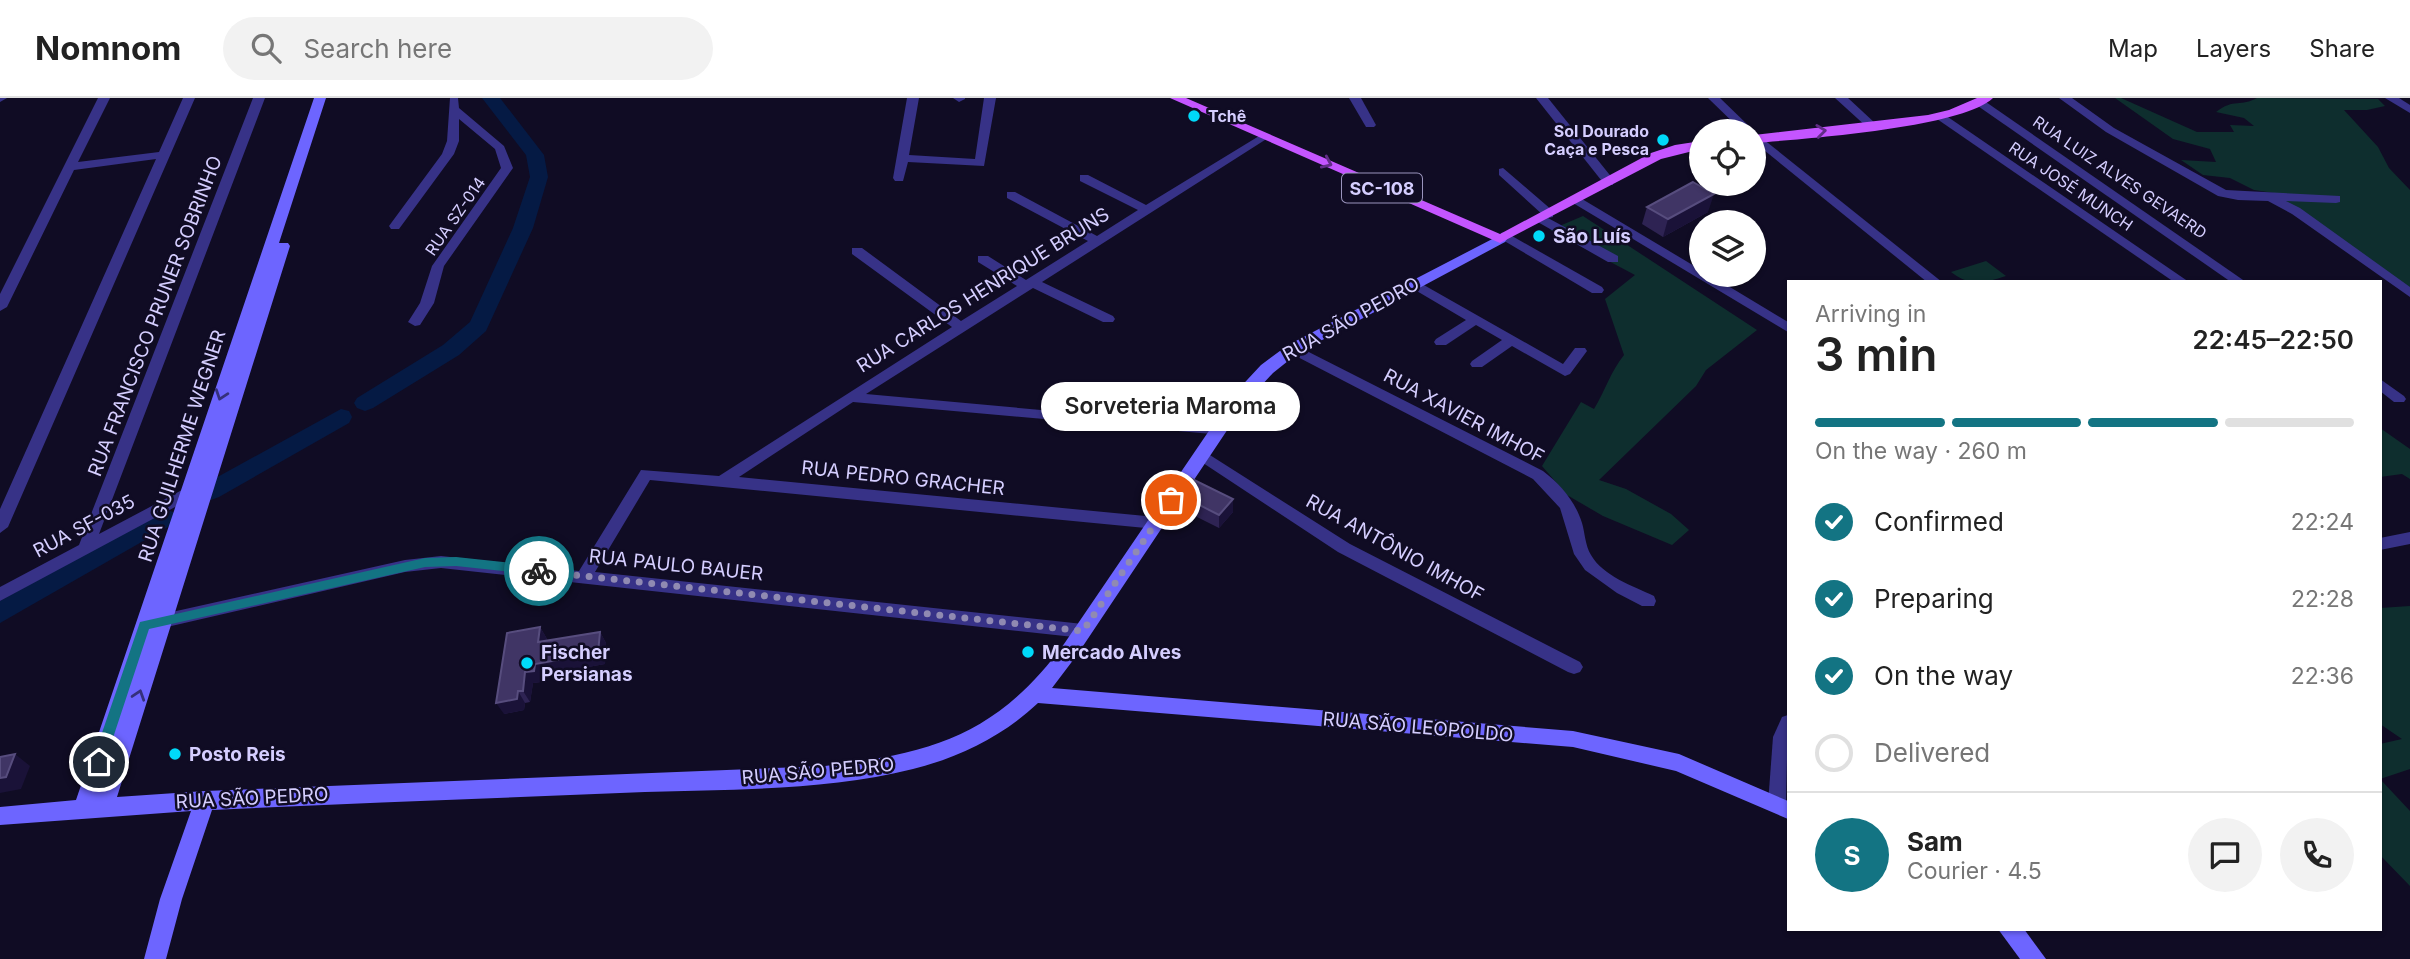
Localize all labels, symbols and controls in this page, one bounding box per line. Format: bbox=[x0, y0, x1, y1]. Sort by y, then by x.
search box bbox=[223, 17, 713, 80]
text: Nomnom bbox=[35, 28, 181, 68]
icon: search bbox=[247, 29, 285, 67]
text: Search here bbox=[303, 33, 452, 64]
text: Map bbox=[2108, 34, 2158, 63]
text: Layers bbox=[2196, 34, 2271, 63]
text: Share bbox=[2309, 34, 2375, 63]
place label: Tchê bbox=[1208, 106, 1246, 126]
marker: Tchê bbox=[1186, 108, 1202, 124]
street label: RUA LUIZ ALVES GEVAERD bbox=[2029, 111, 2211, 243]
map controls bbox=[1689, 119, 1766, 287]
button: locate bbox=[1689, 119, 1766, 196]
place label: Sol Dourado Caça e Pesca bbox=[1544, 121, 1649, 159]
one-way arrow bbox=[1815, 124, 1827, 139]
marker: Sol Dourado Caça e Pesca bbox=[1655, 132, 1671, 148]
street label: RUA JOSÉ MUNCH bbox=[2005, 137, 2137, 235]
street label: RUA FRANCISCO PRUNER SOBRINHO bbox=[83, 152, 227, 480]
one-way arrow bbox=[1320, 155, 1332, 169]
street label: RUA SZ-014 bbox=[421, 173, 489, 259]
road number: SC-108 bbox=[1342, 174, 1422, 202]
street label: RUA CARLOS HENRIQUE BRUNS bbox=[852, 202, 1114, 378]
button: layers bbox=[1689, 210, 1766, 287]
place label: São Luís bbox=[1553, 225, 1631, 248]
marker: São Luís bbox=[1531, 228, 1547, 244]
street label: RUA SÃO PEDRO bbox=[1279, 272, 1423, 366]
text: Arriving in bbox=[1815, 300, 1926, 328]
text: 22:45–22:50 bbox=[2192, 324, 2354, 355]
text: 3 min bbox=[1815, 326, 1937, 382]
street label: RUA GUILHERME WEGNER bbox=[134, 327, 230, 565]
street label: RUA XAVIER IMHOF bbox=[1380, 364, 1548, 468]
callout: Sorveteria Maroma bbox=[1042, 381, 1300, 430]
one-way arrow bbox=[215, 389, 229, 401]
text: Sorveteria Maroma bbox=[1065, 392, 1276, 420]
text: On the way · 260 m bbox=[1815, 437, 2027, 465]
street label: RUA PEDRO GRACHER bbox=[800, 456, 1006, 500]
pin bbox=[1141, 470, 1201, 530]
icon: bag bbox=[1152, 481, 1190, 519]
street label: RUA SF-035 bbox=[29, 490, 139, 562]
street label: RUA ANTÔNIO IMHOF bbox=[1302, 490, 1488, 606]
icon: check bbox=[1815, 503, 1853, 541]
text: Confirmed bbox=[1874, 506, 2004, 537]
text: 22:24 bbox=[2291, 508, 2354, 536]
courier bbox=[504, 536, 574, 606]
street label: RUA PAULO BAUER bbox=[588, 544, 764, 586]
icon: bike bbox=[520, 552, 558, 590]
icon: check bbox=[1815, 580, 1853, 618]
text: Preparing bbox=[1874, 583, 1994, 614]
text: 22:28 bbox=[2291, 585, 2354, 613]
place label: Fischer Persianas bbox=[541, 641, 633, 686]
place label: Mercado Alves bbox=[1042, 641, 1181, 664]
marker: Mercado Alves bbox=[1020, 644, 1036, 660]
marker: Fischer Persianas bbox=[519, 655, 535, 671]
icon: check bbox=[1815, 657, 1853, 695]
text: On the way bbox=[1874, 660, 2013, 691]
text: 22:36 bbox=[2291, 662, 2354, 690]
one-way arrow bbox=[131, 689, 146, 701]
street label: RUA SÃO LEOPOLDO bbox=[1322, 707, 1514, 747]
pin bbox=[69, 732, 129, 792]
text: Delivered bbox=[1874, 737, 1990, 768]
icon: home bbox=[80, 743, 118, 781]
place label: Posto Reis bbox=[189, 743, 286, 766]
marker: Posto Reis bbox=[167, 746, 183, 762]
street label: RUA SÃO PEDRO bbox=[741, 753, 895, 789]
street label: RUA SÃO PEDRO bbox=[175, 783, 329, 813]
button: chat bbox=[2188, 818, 2262, 892]
button: phone bbox=[2280, 818, 2354, 892]
text: Sam bbox=[1907, 826, 1963, 857]
text: S bbox=[1843, 840, 1861, 871]
text: Courier · 4.5 bbox=[1907, 857, 2042, 885]

